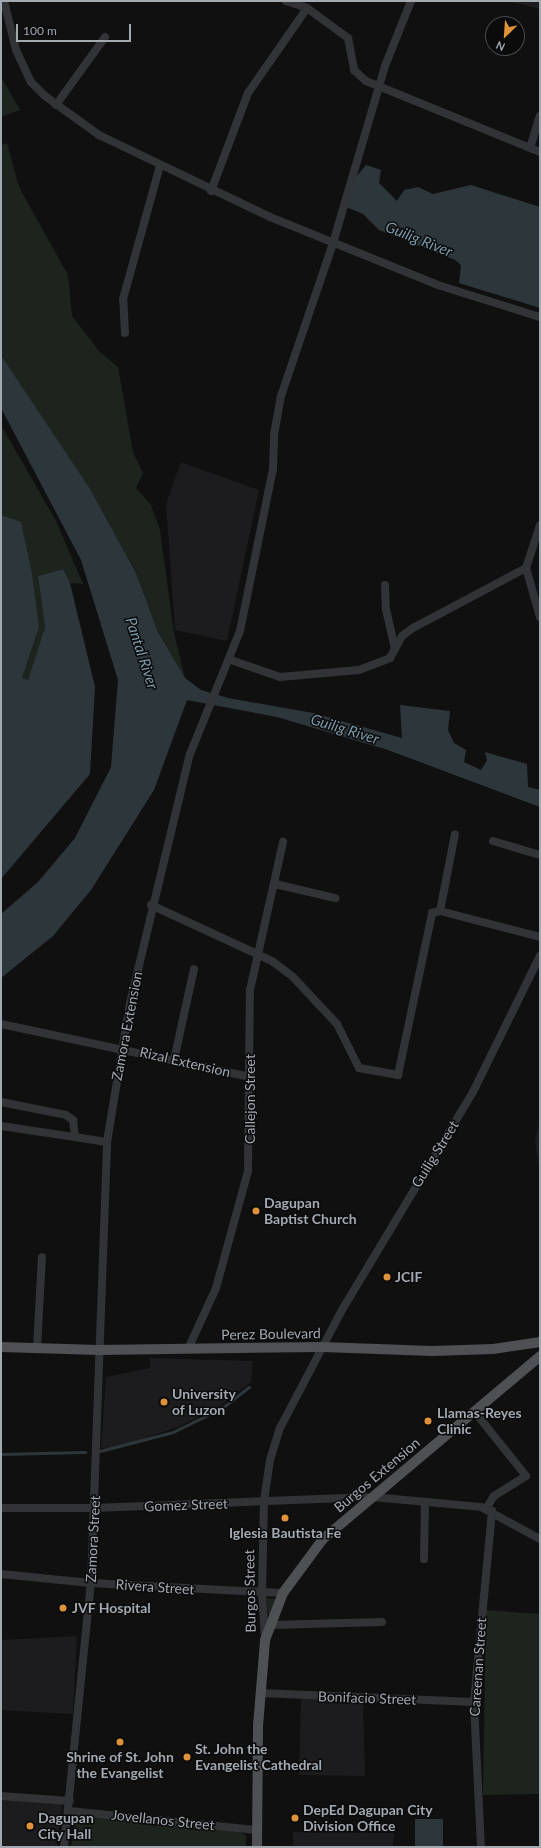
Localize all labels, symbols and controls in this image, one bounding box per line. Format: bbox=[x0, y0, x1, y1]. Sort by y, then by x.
scale bar bbox=[18, 16, 133, 42]
north arrow bbox=[485, 16, 525, 56]
text: 100 m bbox=[23, 23, 57, 38]
text: N bbox=[494, 39, 507, 54]
water label: Guilig River bbox=[383, 217, 455, 261]
water label: Pantal River bbox=[122, 615, 162, 691]
water label: Guilig River bbox=[309, 710, 381, 748]
street label: Zamora Extension bbox=[108, 970, 146, 1082]
street label: Rizal Extension bbox=[138, 1043, 232, 1081]
street label: Callejon Street bbox=[242, 1054, 258, 1144]
street label: Guilig Street bbox=[408, 1117, 462, 1191]
place label: Dagupan Baptist Church bbox=[264, 1195, 357, 1228]
marker: Dagupan Baptist Church bbox=[251, 1206, 261, 1216]
place label: JCIF bbox=[395, 1269, 422, 1285]
marker: JCIF bbox=[382, 1272, 392, 1282]
street label: Perez Boulevard bbox=[221, 1325, 321, 1343]
place label: University of Luzon bbox=[172, 1386, 236, 1418]
marker: University of Luzon bbox=[159, 1397, 169, 1407]
place label: Llamas-Reyes Clinic bbox=[437, 1405, 522, 1438]
marker: Llamas-Reyes Clinic bbox=[422, 1415, 434, 1427]
street label: Burgos Extension bbox=[331, 1434, 423, 1516]
street label: Zamora Street bbox=[82, 1495, 104, 1583]
street label: Gomez Street bbox=[144, 1495, 228, 1515]
marker: Iglesia Bautista Fe bbox=[280, 1513, 290, 1523]
place label: Iglesia Bautista Fe bbox=[229, 1525, 341, 1541]
street label: Burgos Street bbox=[241, 1549, 259, 1633]
street label: Rivera Street bbox=[115, 1576, 195, 1598]
place label: JVF Hospital bbox=[72, 1600, 151, 1616]
marker: JVF Hospital bbox=[57, 1602, 69, 1614]
street label: Careenan Street bbox=[466, 1617, 490, 1717]
street label: Bonifacio Street bbox=[318, 1688, 416, 1708]
marker: Shrine of St. John the Evangelist bbox=[115, 1737, 125, 1747]
place label: St. John the Evangelist Cathedral bbox=[195, 1741, 322, 1774]
place label: Shrine of St. John the Evangelist bbox=[66, 1749, 174, 1782]
marker: St. John the Evangelist Cathedral bbox=[182, 1752, 192, 1762]
place label: DepEd Dagupan City Division Office bbox=[303, 1802, 433, 1834]
street label: Jovellanos Street bbox=[111, 1806, 215, 1834]
place label: Dagupan City Hall bbox=[38, 1810, 94, 1842]
marker: DepEd Dagupan City Division Office bbox=[290, 1813, 300, 1823]
marker: Dagupan City Hall bbox=[25, 1821, 35, 1831]

